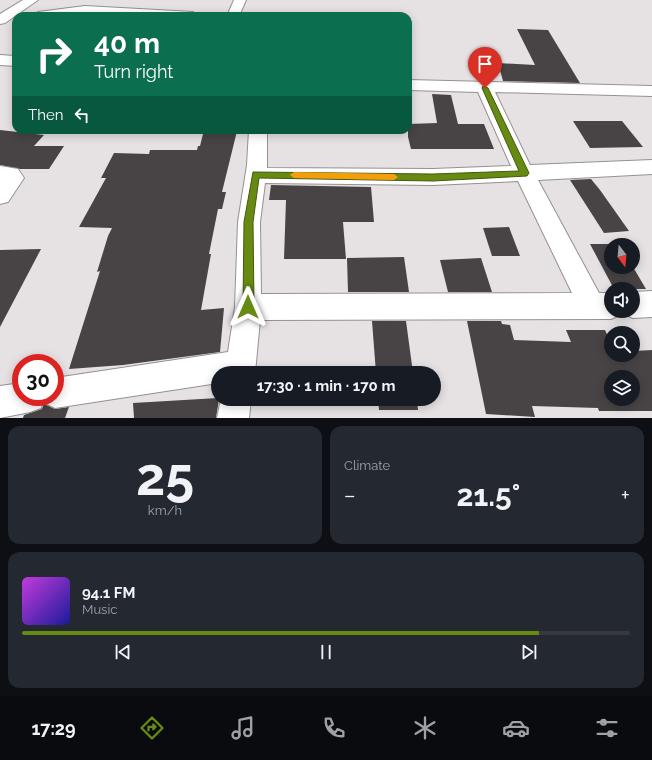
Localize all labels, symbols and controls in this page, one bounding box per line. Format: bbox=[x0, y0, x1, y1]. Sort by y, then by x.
text: 40 m bbox=[94, 27, 160, 60]
icon: right bbox=[28, 28, 80, 80]
pin bbox=[468, 47, 502, 88]
icon: arrive bbox=[474, 53, 496, 75]
text: Turn right bbox=[94, 61, 173, 82]
icon: left bbox=[71, 104, 93, 126]
text: Then bbox=[28, 106, 63, 124]
north arrow bbox=[604, 238, 640, 274]
map controls bbox=[604, 238, 640, 406]
button: sound bbox=[604, 282, 640, 318]
position arrow bbox=[227, 286, 269, 328]
button: search bbox=[604, 326, 640, 362]
speed limit sign: 30 bbox=[12, 354, 64, 406]
button: layers bbox=[604, 370, 640, 406]
text: 17:30 · 1 min · 170 m bbox=[257, 377, 395, 395]
text: 25 bbox=[136, 446, 194, 507]
text: Climate bbox=[344, 458, 390, 473]
text: 21.5° bbox=[457, 478, 520, 513]
text: − bbox=[344, 482, 356, 508]
text: + bbox=[621, 482, 630, 508]
text: km/h bbox=[148, 503, 182, 518]
text: 94.1 FM bbox=[82, 584, 135, 602]
text: Music bbox=[82, 602, 117, 617]
icon: previous bbox=[112, 641, 134, 663]
icon: pause bbox=[315, 641, 337, 663]
icon: next bbox=[518, 641, 540, 663]
icon: directions bbox=[138, 714, 166, 742]
icon: music bbox=[229, 714, 257, 742]
icon: phone bbox=[320, 714, 348, 742]
icon: climate bbox=[411, 714, 439, 742]
icon: car bbox=[502, 714, 530, 742]
icon: filters bbox=[593, 714, 621, 742]
text: 17:29 bbox=[31, 718, 76, 739]

